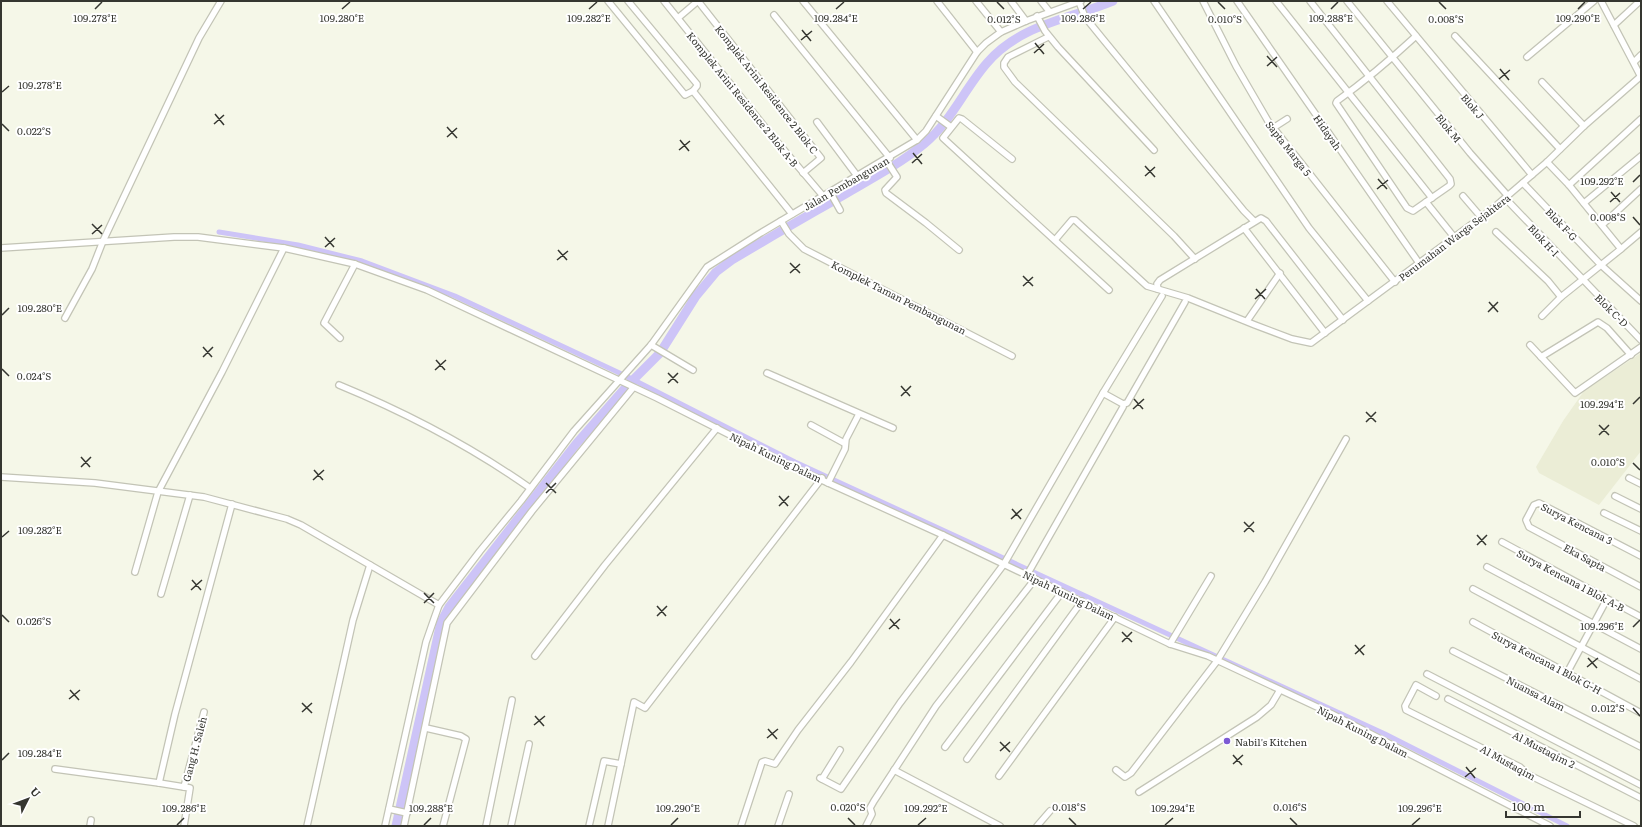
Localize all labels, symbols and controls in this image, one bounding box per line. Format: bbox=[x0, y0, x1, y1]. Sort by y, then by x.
text: 109.278°E bbox=[73, 10, 117, 25]
text: 109.280°E bbox=[320, 10, 364, 25]
text: 109.282°E bbox=[567, 10, 611, 25]
text: 109.284°E bbox=[814, 10, 858, 25]
text: 109.286°E bbox=[1061, 10, 1105, 25]
text: 109.288°E bbox=[1309, 10, 1353, 25]
text: 109.290°E bbox=[1556, 10, 1600, 25]
text: 0.012°S bbox=[987, 11, 1021, 26]
text: 0.010°S bbox=[1208, 11, 1242, 26]
text: 0.008°S bbox=[1428, 11, 1464, 26]
street label: Komplek Arini Residence 2 Blok C bbox=[712, 21, 822, 157]
street label: Komplek Arini Residence 2 Blok A-B bbox=[684, 28, 803, 170]
text: 109.278°E bbox=[18, 77, 62, 92]
street label: Blok J bbox=[1458, 90, 1488, 122]
street label: Blok M bbox=[1433, 110, 1465, 146]
street label: Hidayah bbox=[1310, 111, 1346, 153]
street label: Sapta Marga 5 bbox=[1263, 117, 1315, 179]
text: 0.022°S bbox=[17, 123, 51, 138]
street label: Jalan Pembangunan bbox=[800, 152, 892, 214]
text: 109.292°E bbox=[1580, 173, 1624, 188]
street label: Perumahan Warga Sejahtera bbox=[1395, 190, 1513, 284]
street label: Blok F-G bbox=[1543, 204, 1582, 244]
text: 0.008°S bbox=[1590, 209, 1626, 224]
street label: Blok H-I bbox=[1525, 220, 1563, 260]
street label: Komplek Taman Pembangunan bbox=[829, 256, 969, 338]
street label: Blok C-D bbox=[1592, 290, 1632, 330]
text: 109.280°E bbox=[18, 300, 62, 315]
text: 0.024°S bbox=[17, 368, 51, 383]
text: 109.294°E bbox=[1580, 396, 1624, 411]
street label: Nipah Kuning Dalam bbox=[728, 428, 825, 486]
text: 0.010°S bbox=[1591, 454, 1625, 469]
street label: Surya Kencana 3 bbox=[1539, 498, 1615, 548]
text: 109.282°E bbox=[18, 522, 62, 537]
street label: Eka Sapta bbox=[1561, 540, 1610, 575]
street label: Surya Kencana 1 Blok A-B bbox=[1514, 545, 1628, 615]
street label: Nipah Kuning Dalam bbox=[1021, 566, 1118, 624]
text: 0.026°S bbox=[17, 613, 51, 628]
text: 109.296°E bbox=[1580, 618, 1624, 633]
street label: Surya Kencana 1 Blok G-H bbox=[1489, 627, 1605, 697]
street label: Nuansa Alam bbox=[1504, 672, 1568, 714]
text: 0.012°S bbox=[1591, 700, 1625, 715]
street label: Nipah Kuning Dalam bbox=[1315, 701, 1411, 761]
street label: Gang H. Saleh bbox=[178, 714, 210, 783]
street label: Al Mustaqim 2 bbox=[1510, 727, 1578, 771]
place label: Nabil's Kitchen bbox=[1235, 734, 1307, 749]
marker: Nabil's Kitchen bbox=[1222, 736, 1232, 746]
street label: Al Mustaqim bbox=[1478, 741, 1539, 784]
text: 109.284°E bbox=[18, 745, 62, 760]
north arrow bbox=[8, 779, 48, 819]
text: U bbox=[27, 783, 45, 800]
scale bar bbox=[1506, 793, 1580, 819]
text: 100 m bbox=[1512, 797, 1545, 815]
text: 0.020°S bbox=[831, 799, 865, 814]
text: 0.018°S bbox=[1052, 799, 1086, 814]
text: 0.016°S bbox=[1273, 799, 1307, 814]
text: 109.286°E bbox=[162, 800, 206, 815]
text: 109.288°E bbox=[409, 800, 453, 815]
text: 109.290°E bbox=[656, 800, 700, 815]
text: 109.292°E bbox=[904, 800, 948, 815]
text: 109.294°E bbox=[1151, 800, 1195, 815]
text: 109.296°E bbox=[1398, 800, 1442, 815]

